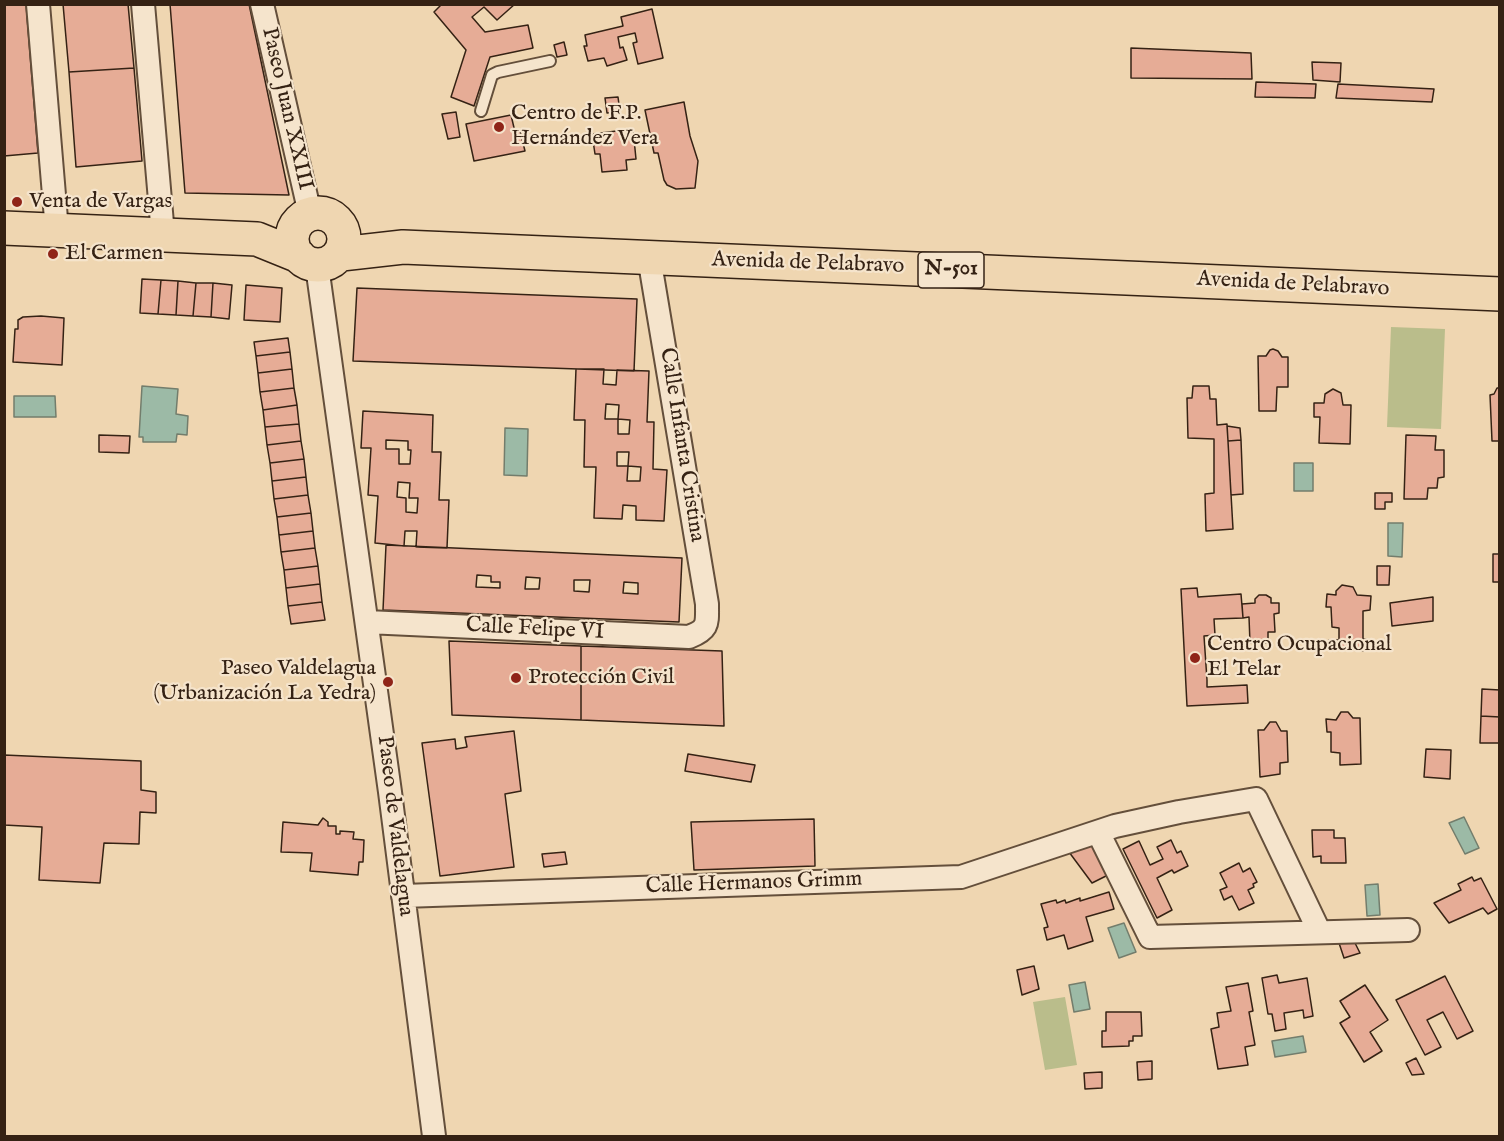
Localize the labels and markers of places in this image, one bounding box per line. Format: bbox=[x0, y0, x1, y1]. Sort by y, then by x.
place label: Centro de F.P. Hernández Vera bbox=[511, 101, 658, 152]
marker: Centro de F.P. Hernández Vera bbox=[492, 120, 506, 134]
place label: Venta de Vargas bbox=[29, 189, 172, 215]
marker: Venta de Vargas bbox=[10, 195, 24, 209]
place label: El Carmen bbox=[65, 241, 163, 267]
marker: El Carmen bbox=[46, 247, 60, 261]
place label: Centro Ocupacional El Telar bbox=[1207, 632, 1392, 684]
marker: Centro Ocupacional El Telar bbox=[1188, 651, 1202, 665]
place label: Paseo Valdelagua (Urbanización La Yedra) bbox=[153, 656, 376, 708]
place label: Protección Civil bbox=[528, 665, 674, 691]
marker: Protección Civil bbox=[509, 671, 523, 685]
marker: Paseo Valdelagua (Urbanización La Yedra) bbox=[381, 675, 395, 689]

